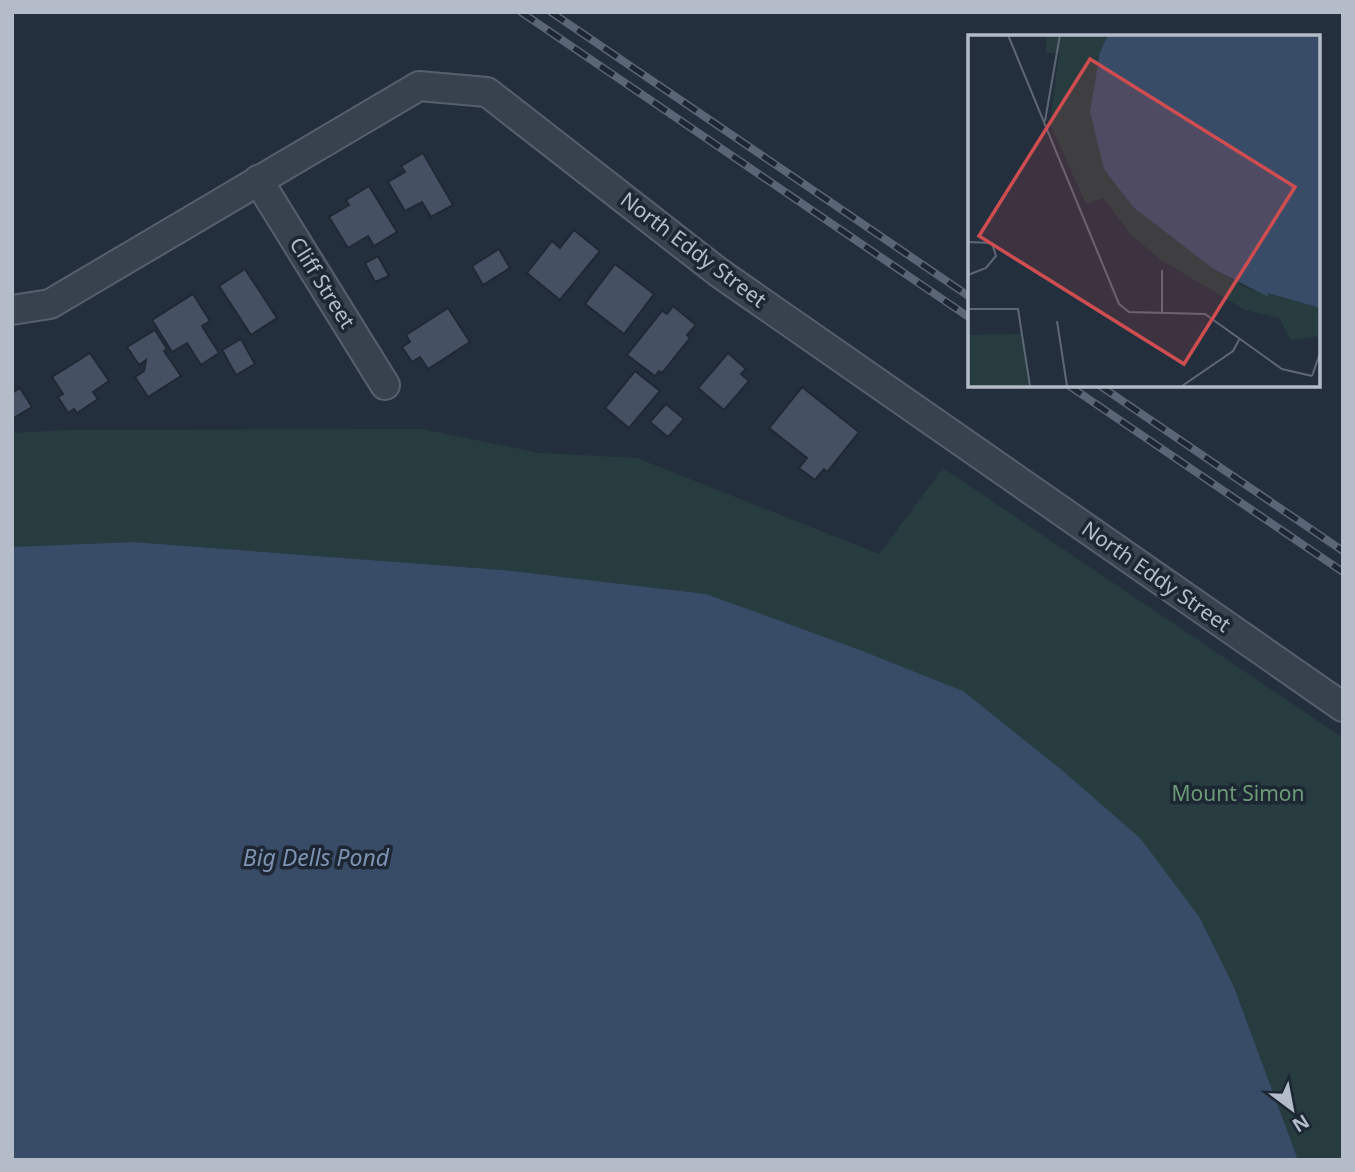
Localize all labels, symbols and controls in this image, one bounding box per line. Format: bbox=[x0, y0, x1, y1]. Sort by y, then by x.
inset map bbox=[968, 35, 1320, 387]
street label: North Eddy Street bbox=[615, 185, 773, 313]
street label: Cliff Street bbox=[284, 232, 362, 334]
street label: North Eddy Street bbox=[1077, 514, 1237, 638]
park label: Mount Simon bbox=[1171, 779, 1305, 807]
water label: Big Dells Pond bbox=[243, 841, 390, 873]
north arrow bbox=[1257, 1074, 1327, 1144]
text: N bbox=[1288, 1108, 1314, 1139]

